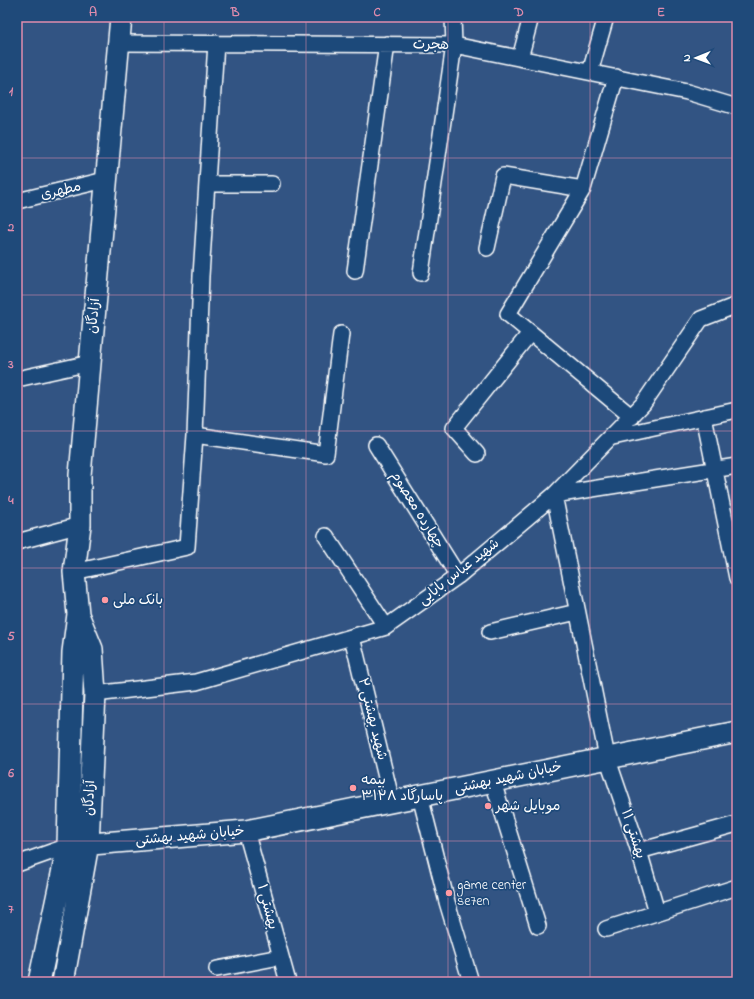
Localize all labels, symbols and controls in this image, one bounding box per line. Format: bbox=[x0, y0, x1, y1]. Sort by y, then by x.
text: A bbox=[89, 3, 97, 22]
text: B bbox=[230, 3, 240, 22]
text: C bbox=[373, 3, 381, 22]
text: D bbox=[513, 3, 524, 22]
text: E bbox=[657, 3, 665, 22]
street label: هجرت bbox=[413, 34, 449, 56]
north arrow bbox=[676, 38, 716, 78]
text: N bbox=[679, 54, 695, 62]
text: 1 bbox=[9, 82, 14, 101]
street label: مطهری bbox=[39, 176, 83, 206]
text: 2 bbox=[7, 218, 15, 237]
street label: آزادگان bbox=[82, 297, 106, 335]
text: 3 bbox=[7, 355, 14, 374]
street label: چهارده معصوم bbox=[385, 467, 449, 553]
text: 4 bbox=[7, 491, 14, 510]
street label: شهید عباس بابایی bbox=[414, 533, 504, 611]
place label: بانک ملی bbox=[113, 590, 163, 611]
marker: بانک ملی bbox=[100, 595, 110, 605]
text: 5 bbox=[7, 627, 15, 646]
street label: شهید بهشتی ۲ bbox=[352, 676, 392, 762]
street label: خیابان شهید بهشتی bbox=[452, 756, 564, 800]
text: 6 bbox=[7, 764, 14, 783]
place label: بیمه پاسارگاد ۳۱۲۸ bbox=[361, 770, 443, 807]
street label: آزادگان bbox=[79, 779, 101, 816]
marker: بیمه پاسارگاد ۳۱۲۸ bbox=[348, 783, 358, 793]
place label: موبایل شهر bbox=[495, 796, 561, 817]
marker: موبایل شهر bbox=[483, 801, 493, 811]
street label: بهشتی ۱۱ bbox=[615, 806, 651, 862]
street label: خیابان شهید بهشتی bbox=[135, 821, 245, 851]
place label: game center se7en bbox=[456, 875, 527, 912]
street label: بهشتی ۱ bbox=[251, 882, 283, 932]
marker: game center se7en bbox=[444, 888, 454, 898]
text: 7 bbox=[8, 900, 14, 919]

